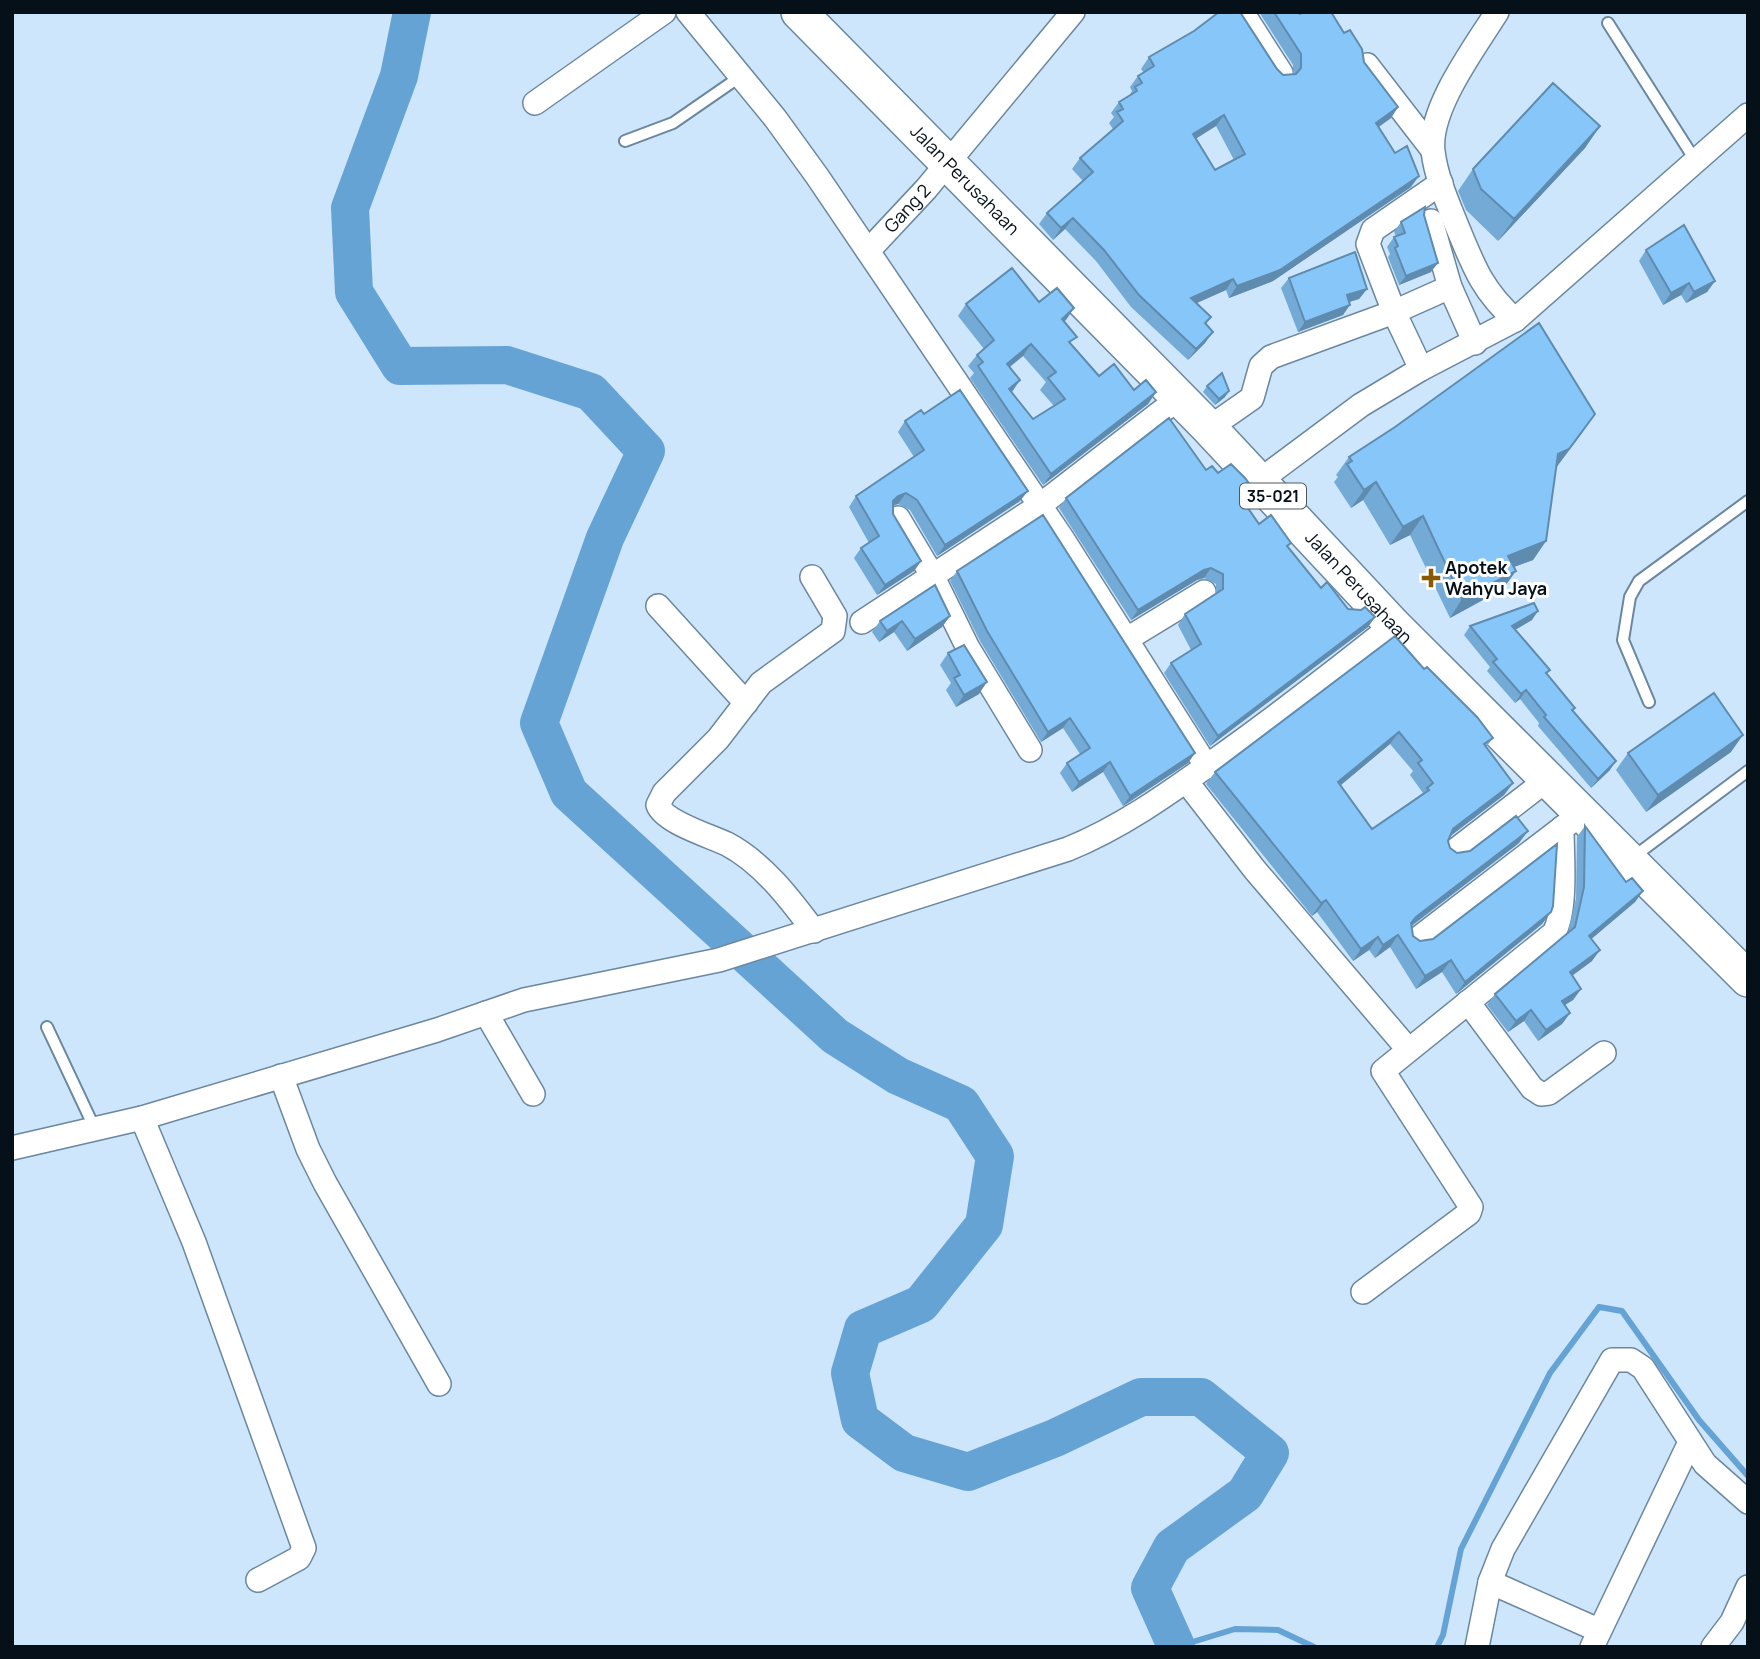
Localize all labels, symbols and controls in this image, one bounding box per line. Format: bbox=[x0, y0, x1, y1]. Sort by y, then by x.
street label: Jalan Perusahaan bbox=[905, 119, 1025, 240]
street label: Gang 2 bbox=[878, 179, 935, 237]
road number: 35-021 bbox=[1240, 484, 1306, 509]
street label: Jalan Perusahaan bbox=[1300, 526, 1418, 649]
place label: Apotek Wahyu Jaya bbox=[1445, 555, 1547, 600]
marker: Apotek Wahyu Jaya bbox=[1423, 570, 1439, 586]

